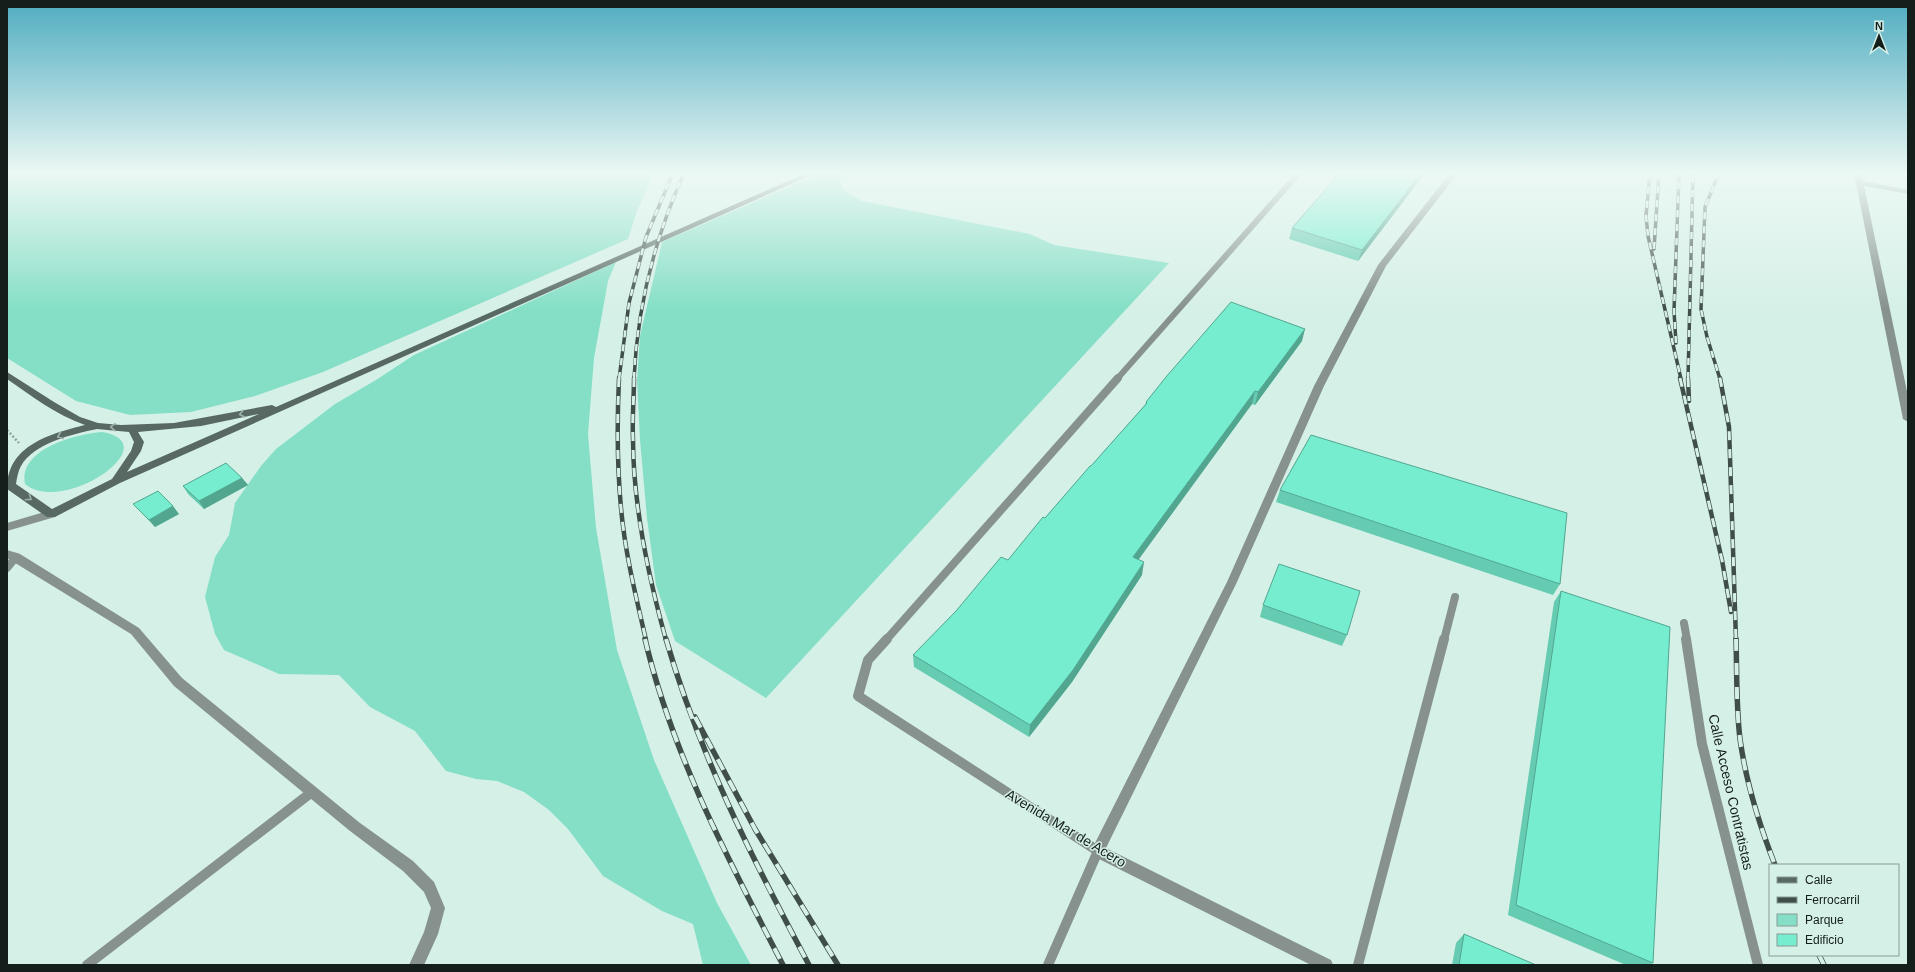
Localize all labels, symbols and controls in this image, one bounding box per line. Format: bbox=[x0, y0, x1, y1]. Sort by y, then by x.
north arrow bbox=[1859, 16, 1899, 56]
text: N bbox=[1875, 20, 1883, 32]
one-way arrow bbox=[239, 410, 245, 418]
one-way arrow bbox=[110, 423, 116, 432]
one-way arrow bbox=[56, 431, 64, 439]
one-way arrow bbox=[25, 494, 32, 501]
street label: Calle Acceso Contratistas bbox=[1705, 712, 1757, 872]
street label: Avenida Mar de Acero bbox=[1003, 786, 1129, 870]
legend bbox=[1769, 864, 1899, 956]
text: Calle bbox=[1805, 873, 1833, 887]
text: Ferrocarril bbox=[1805, 893, 1860, 907]
text: Parque bbox=[1805, 913, 1844, 927]
text: Edificio bbox=[1805, 933, 1844, 947]

